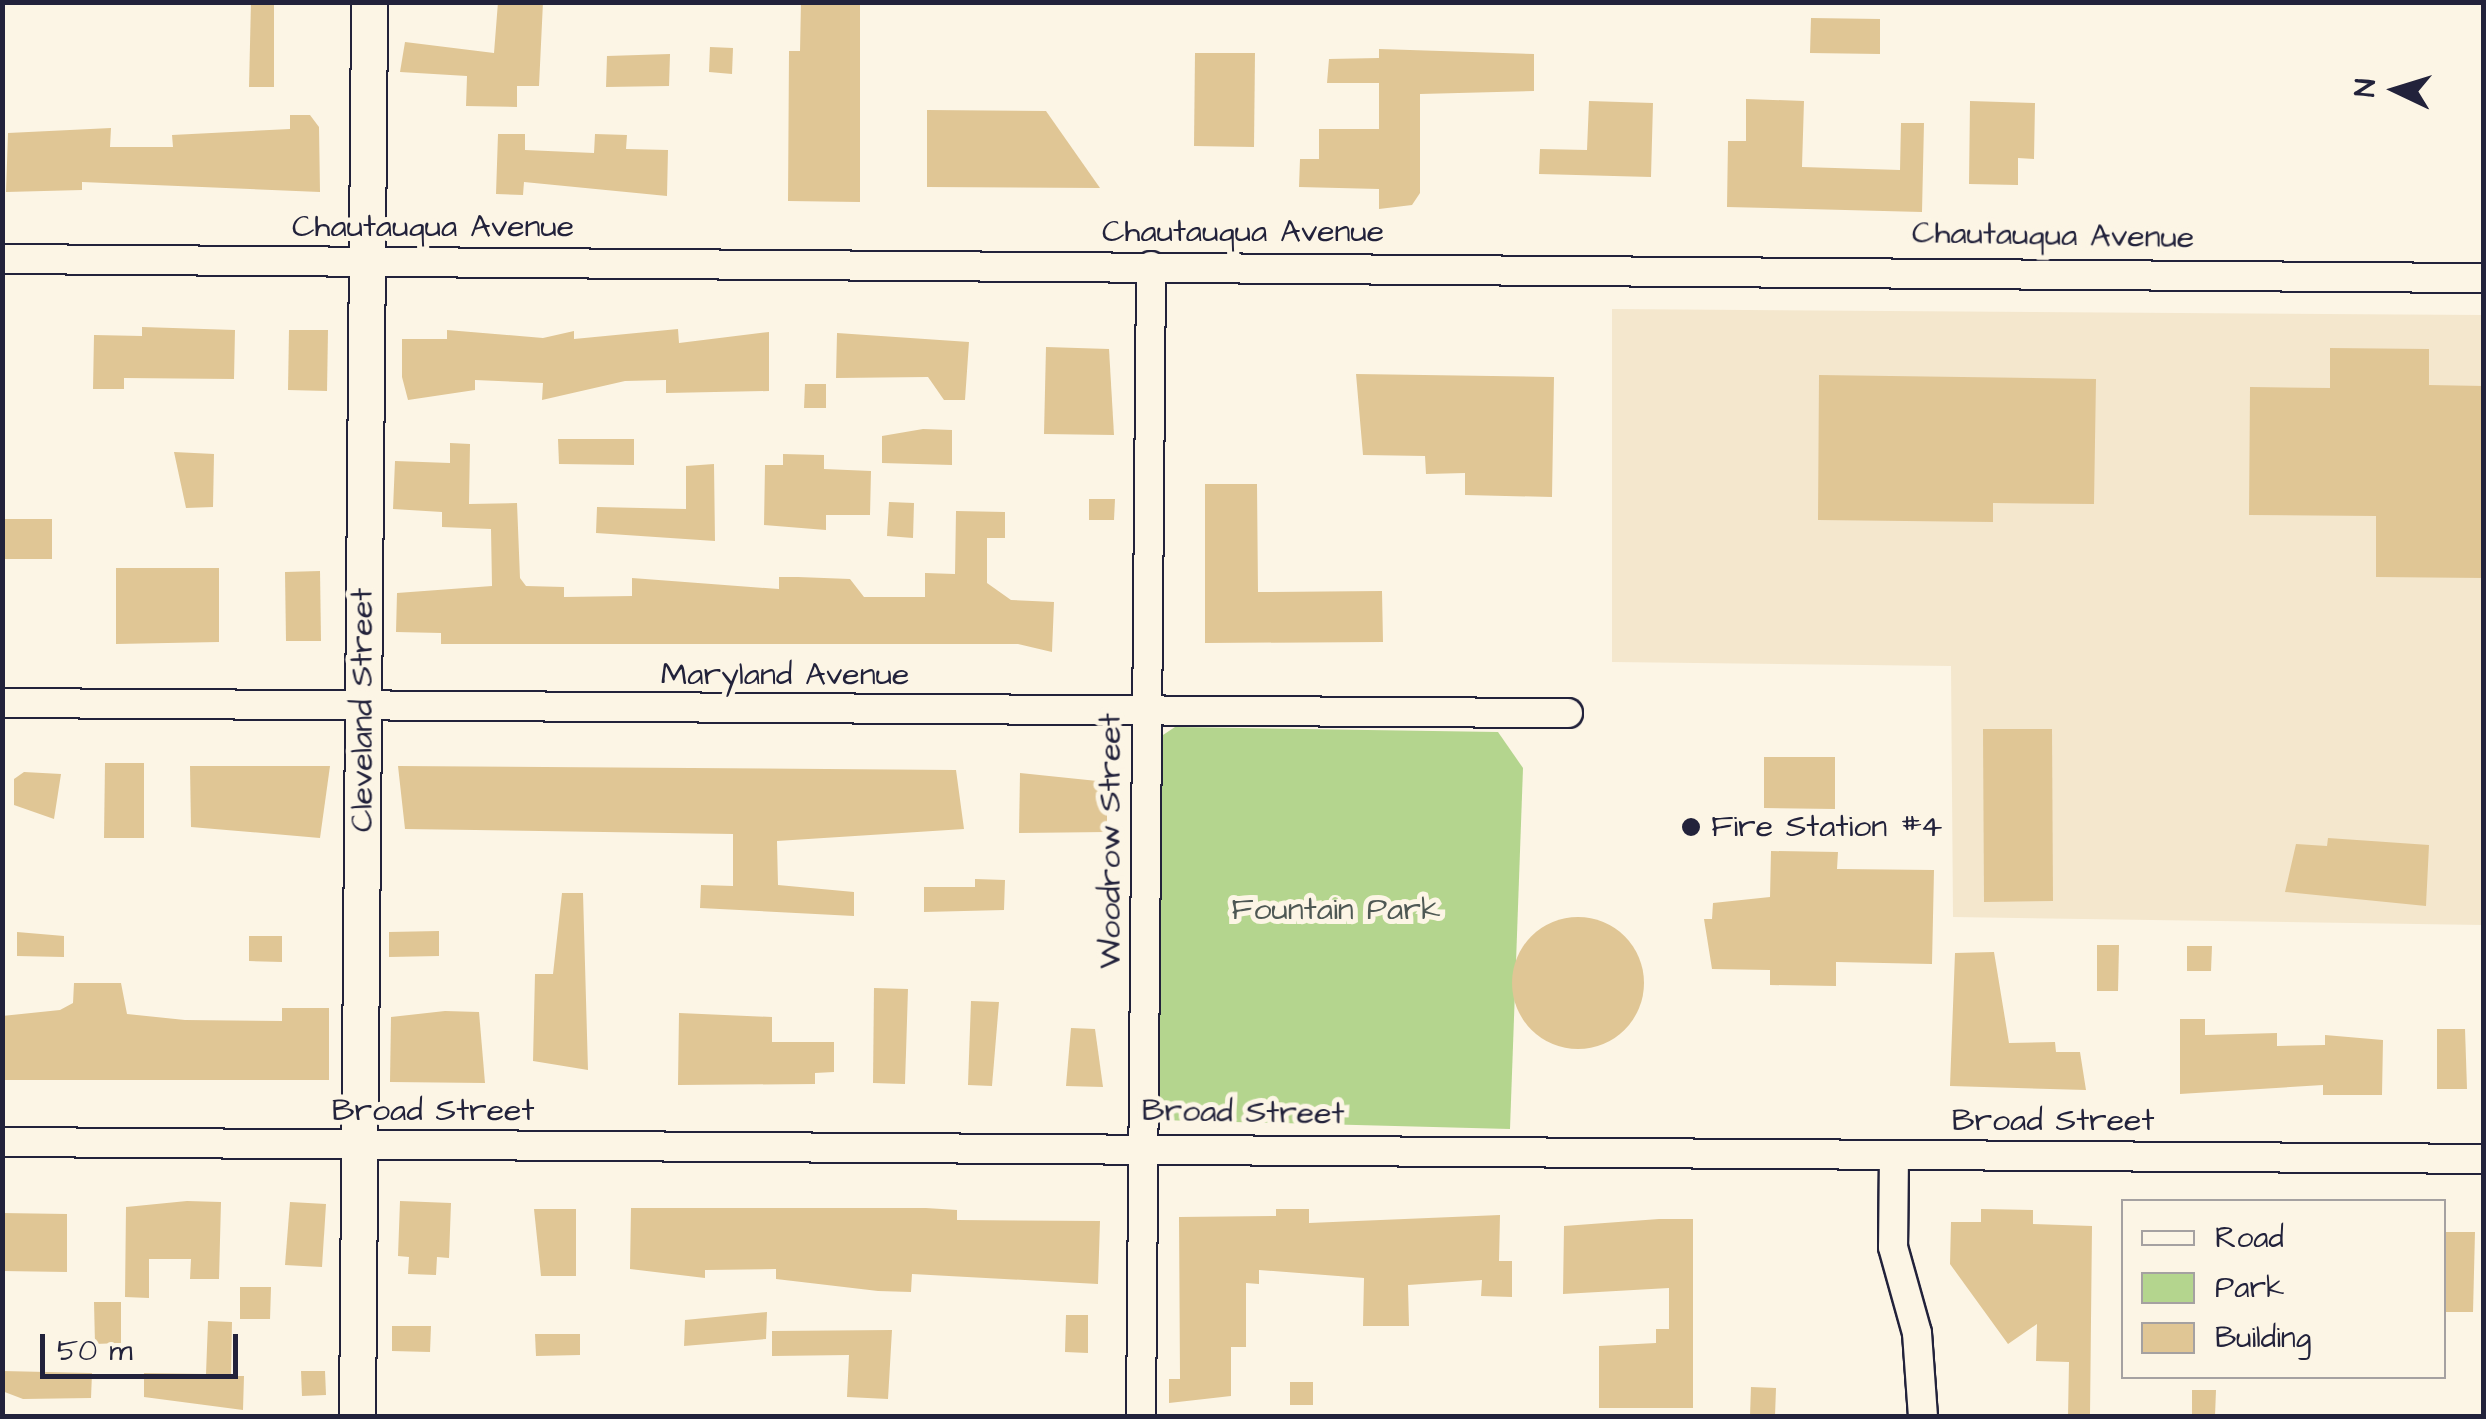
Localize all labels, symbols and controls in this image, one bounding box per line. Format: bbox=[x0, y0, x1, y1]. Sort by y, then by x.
north arrow bbox=[2346, 40, 2446, 140]
text: N bbox=[2346, 78, 2386, 98]
street label: Chautauqua Avenue bbox=[292, 208, 574, 246]
street label: Chautauqua Avenue bbox=[1102, 213, 1384, 251]
street label: Chautauqua Avenue bbox=[1912, 214, 2194, 258]
street label: Cleveland Street bbox=[344, 588, 382, 832]
street label: Maryland Avenue bbox=[661, 656, 909, 694]
street label: Woodrow Street bbox=[1092, 713, 1130, 969]
place label: Fire Station #4 bbox=[1711, 808, 1942, 846]
marker: Fire Station #4 bbox=[1680, 816, 1702, 838]
park label: Fountain Park bbox=[1231, 891, 1441, 929]
street label: Broad Street bbox=[332, 1092, 534, 1130]
street label: Broad Street bbox=[1141, 1092, 1345, 1134]
street label: Broad Street bbox=[1952, 1102, 2154, 1140]
legend bbox=[2121, 1199, 2446, 1379]
text: Road bbox=[2215, 1217, 2284, 1259]
text: Park bbox=[2215, 1267, 2284, 1309]
scale bar bbox=[45, 1314, 242, 1376]
text: Building bbox=[2215, 1317, 2311, 1359]
text: 50 m bbox=[57, 1330, 133, 1372]

